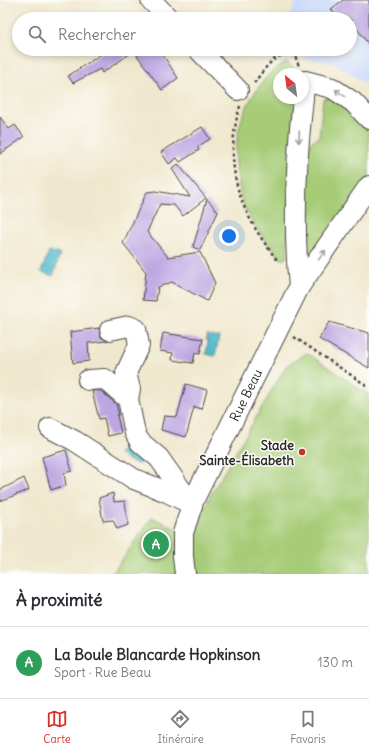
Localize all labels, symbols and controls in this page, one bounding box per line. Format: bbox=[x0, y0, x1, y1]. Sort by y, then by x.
search box bbox=[12, 12, 357, 56]
icon: search bbox=[26, 23, 48, 45]
text: Rechercher bbox=[58, 25, 136, 44]
north arrow bbox=[273, 68, 309, 104]
one-way arrow bbox=[334, 89, 345, 97]
one-way arrow bbox=[296, 130, 303, 143]
your location bbox=[219, 226, 239, 246]
one-way arrow bbox=[318, 250, 326, 261]
street label: Rue Beau bbox=[226, 366, 266, 424]
place label: Stade Sainte-Élisabeth bbox=[199, 437, 294, 469]
marker: Stade Sainte-Élisabeth bbox=[297, 447, 307, 457]
pin: A bbox=[143, 529, 169, 559]
text: À proximité bbox=[16, 589, 102, 611]
text: La Boule Blancarde Hopkinson bbox=[54, 645, 260, 664]
text: A bbox=[25, 654, 33, 671]
text: 130 m bbox=[317, 654, 353, 671]
text: Sport · Rue Beau bbox=[54, 664, 151, 681]
tab: Carte bbox=[43, 708, 71, 746]
tab: Itinéraire bbox=[157, 708, 204, 746]
tab: Favoris bbox=[290, 708, 326, 746]

